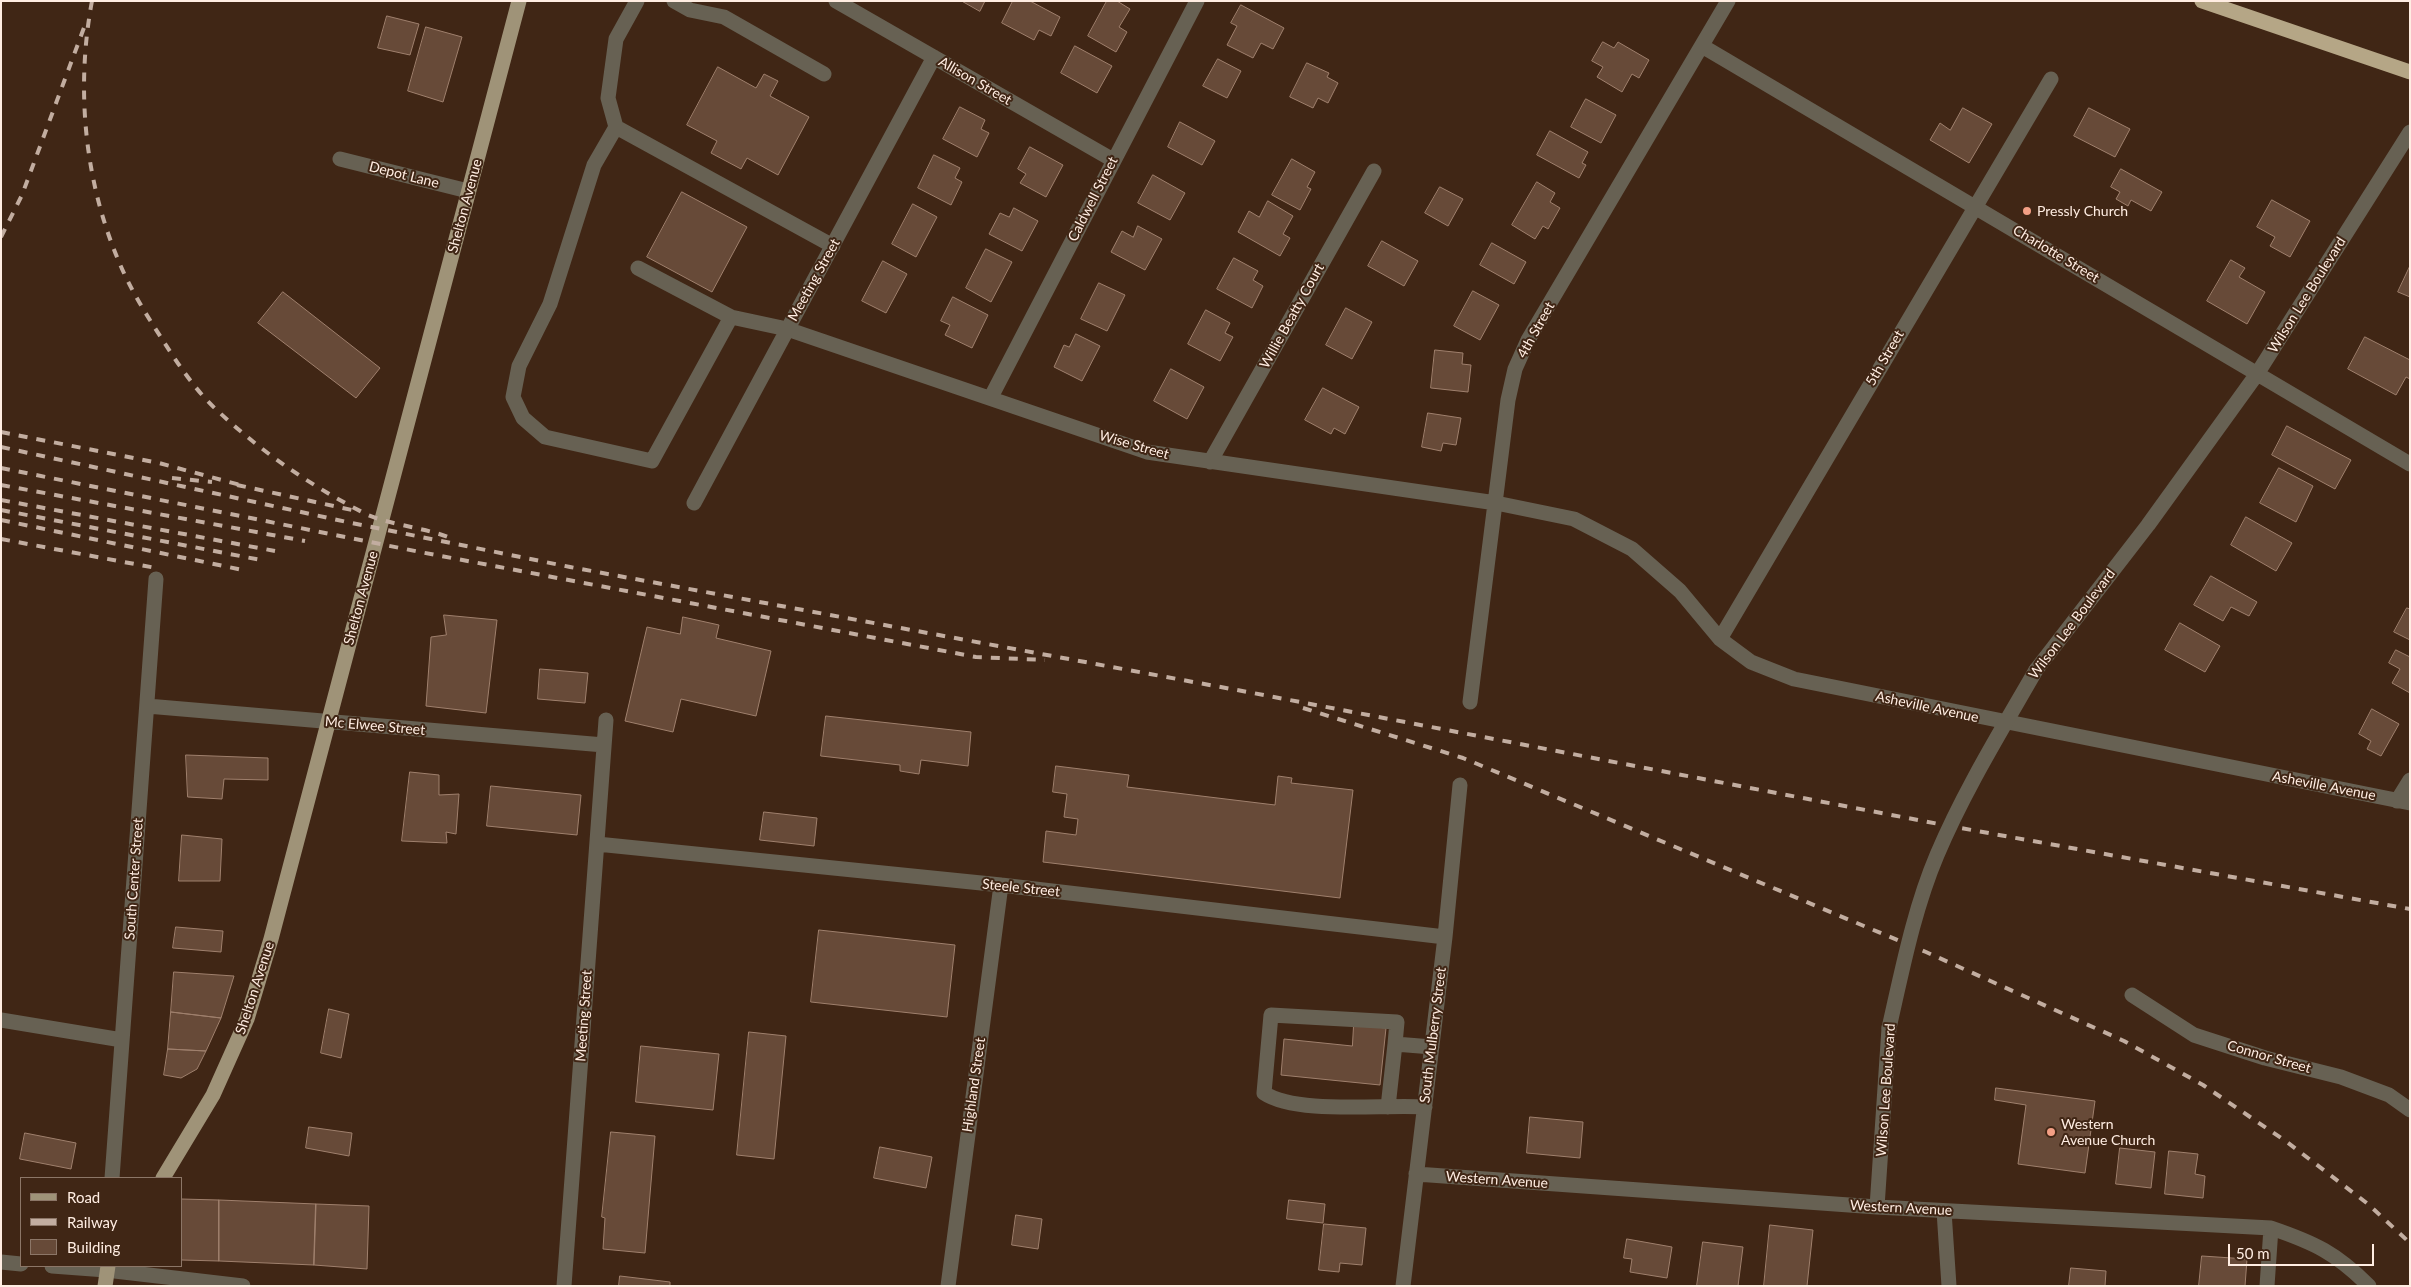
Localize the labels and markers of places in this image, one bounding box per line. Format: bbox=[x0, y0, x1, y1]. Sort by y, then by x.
place label: Pressly Church bbox=[2037, 203, 2128, 219]
marker: Pressly Church bbox=[2021, 205, 2033, 217]
place label: Western Avenue Church bbox=[2061, 1116, 2155, 1148]
marker: Western Avenue Church bbox=[2045, 1126, 2057, 1138]

